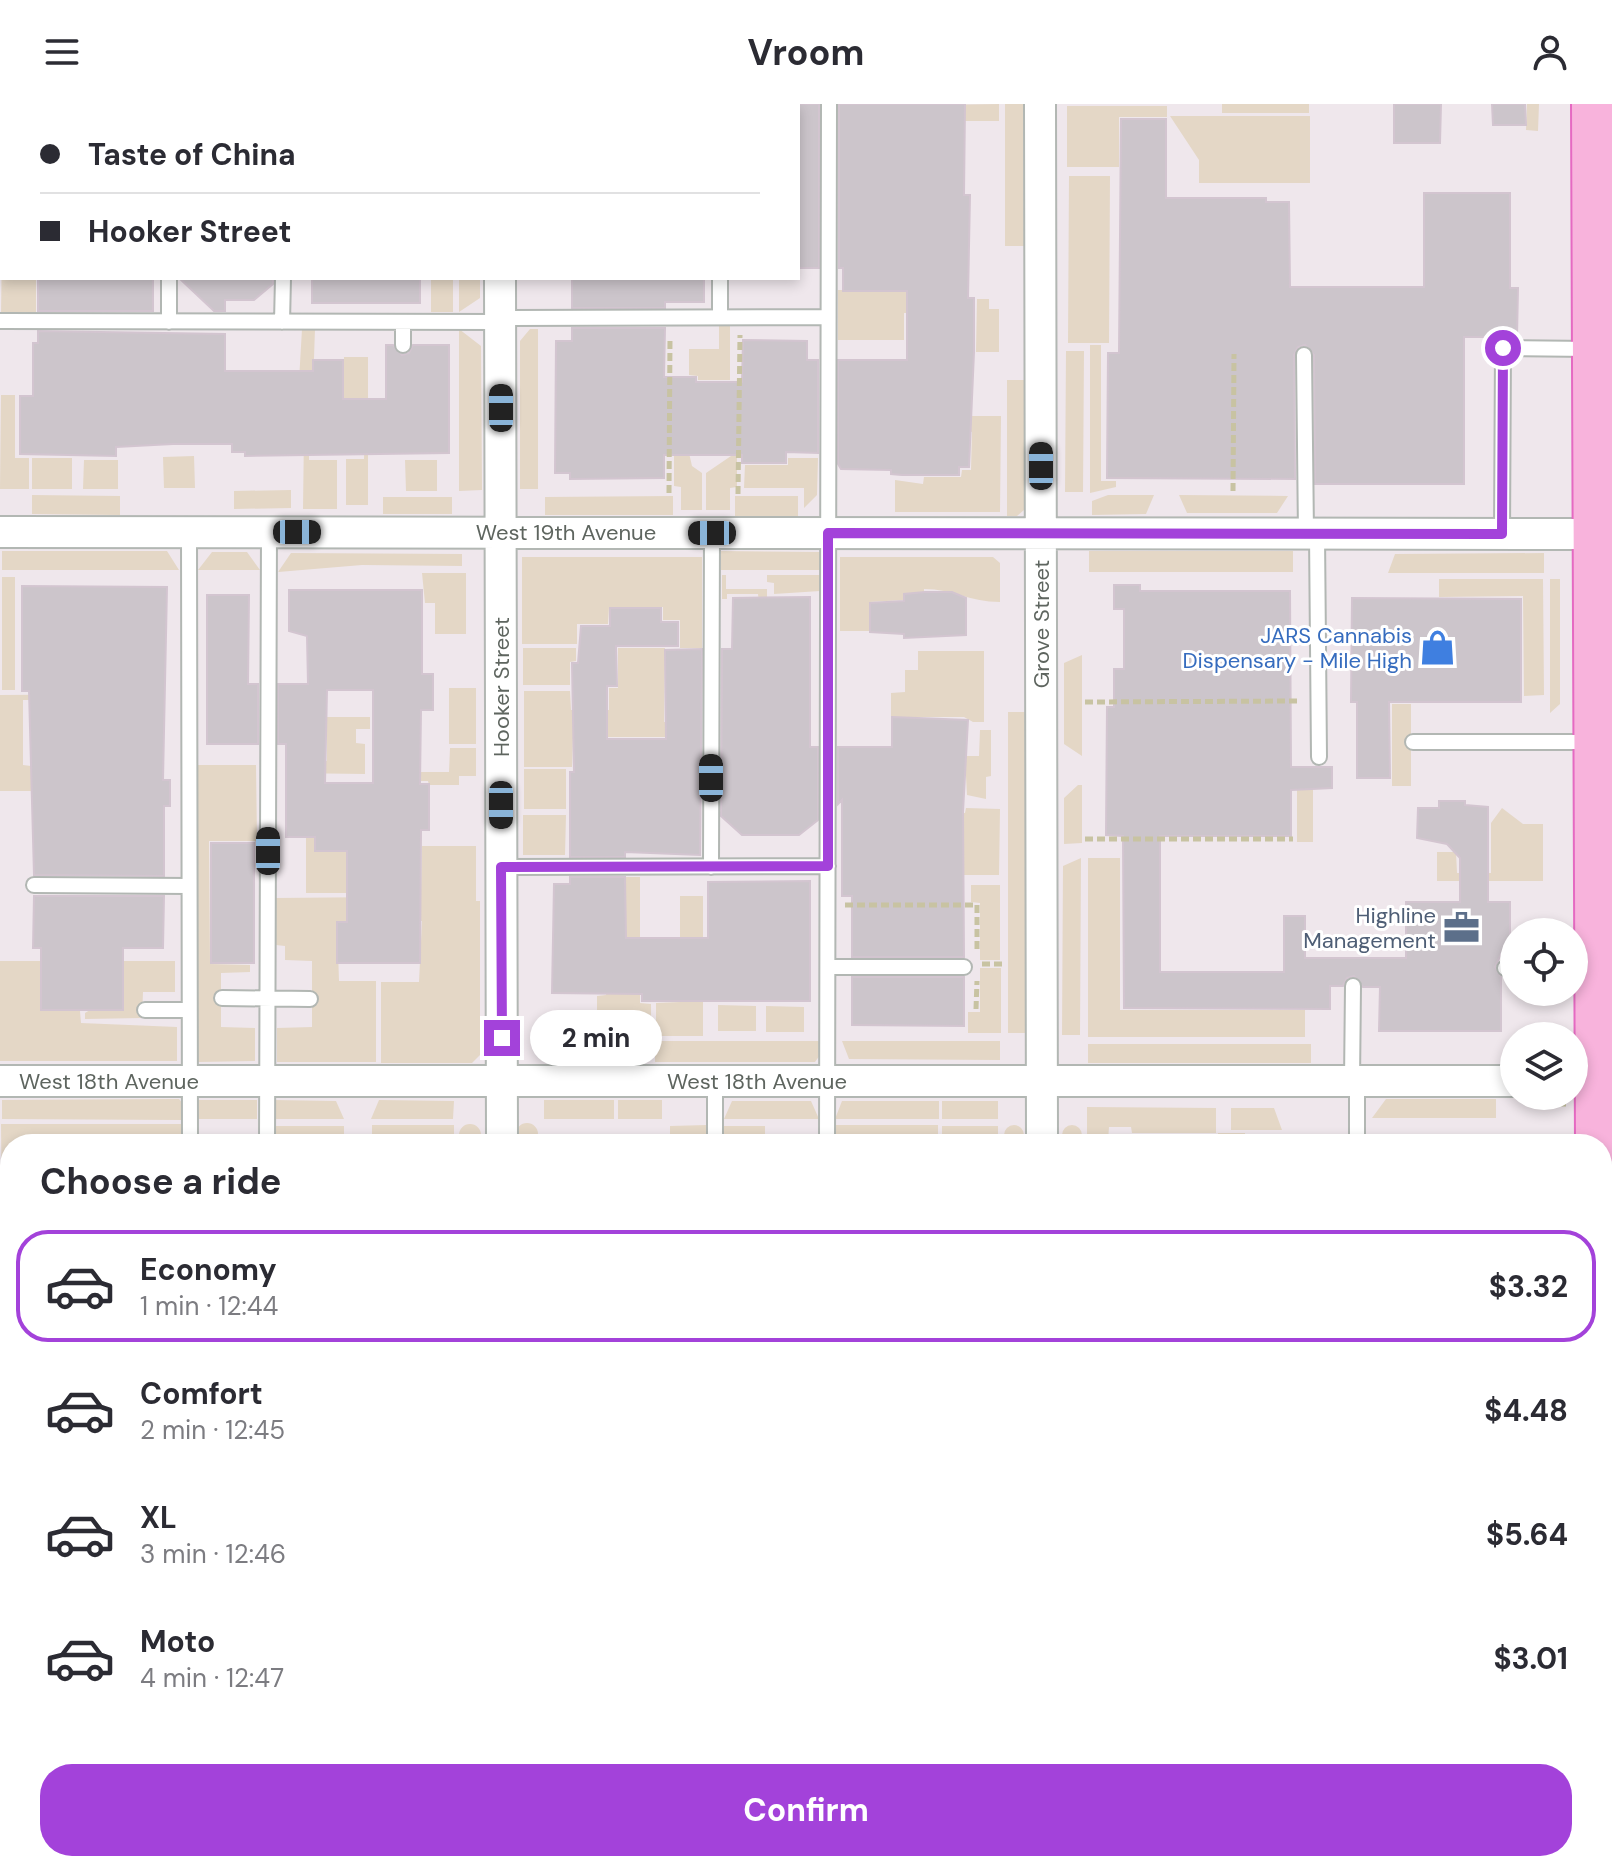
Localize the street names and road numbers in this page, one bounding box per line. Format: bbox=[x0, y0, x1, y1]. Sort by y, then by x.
street label: West 19th Avenue bbox=[476, 518, 656, 547]
street label: Grove Street bbox=[1027, 560, 1056, 688]
street label: Hooker Street bbox=[487, 617, 516, 757]
street label: West 18th Avenue bbox=[19, 1067, 199, 1096]
street label: West 18th Avenue bbox=[667, 1067, 847, 1096]

